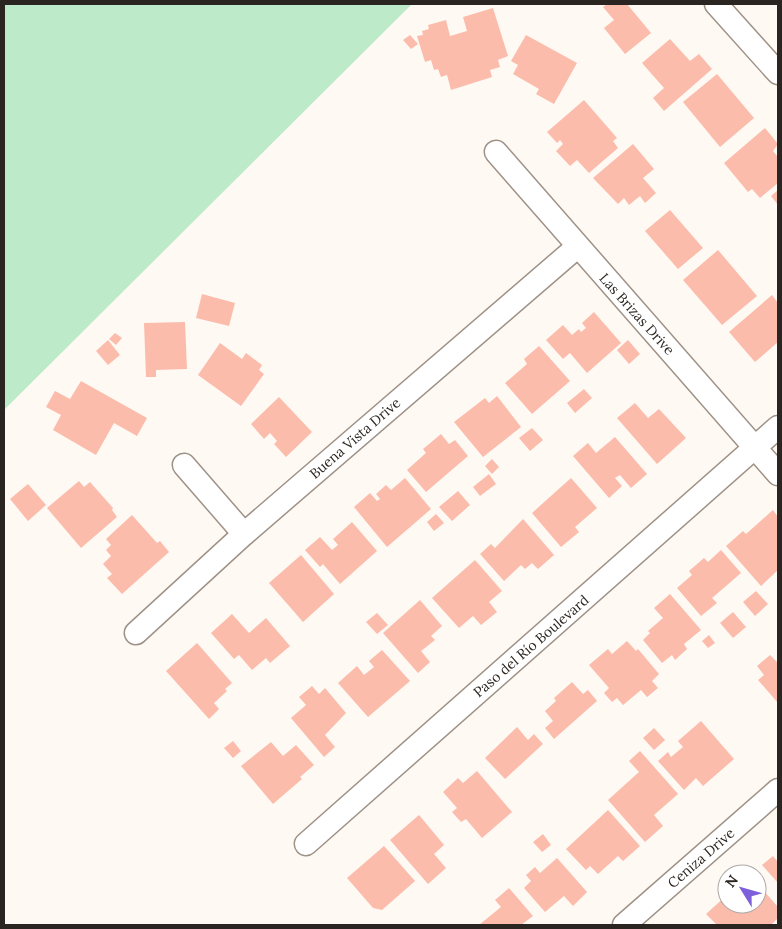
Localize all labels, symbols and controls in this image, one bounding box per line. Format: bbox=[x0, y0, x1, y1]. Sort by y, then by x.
street label: Las Brizas Drive bbox=[596, 269, 679, 359]
street label: Buena Vista Drive bbox=[306, 393, 404, 482]
street label: Paso del Río Boulevard bbox=[470, 591, 592, 701]
street label: Ceniza Drive bbox=[664, 824, 738, 892]
north arrow bbox=[717, 864, 767, 914]
text: N bbox=[721, 871, 742, 891]

